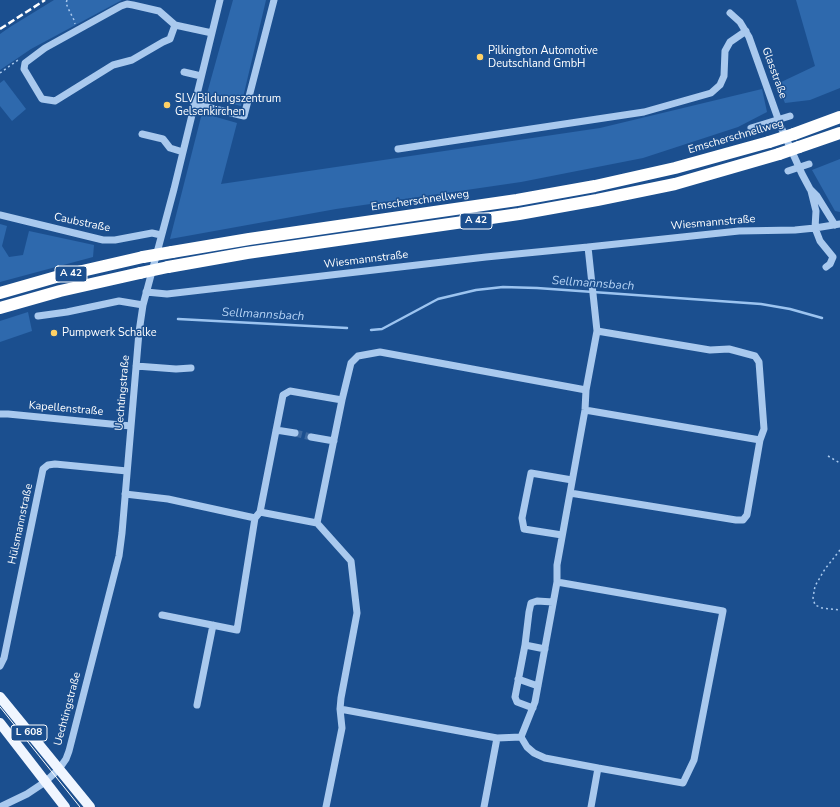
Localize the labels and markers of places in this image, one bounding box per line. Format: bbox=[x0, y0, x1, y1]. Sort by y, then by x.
place label: Pilkington Automotive Deutschland GmbH bbox=[488, 44, 598, 70]
marker: Pilkington Automotive Deutschland GmbH bbox=[475, 52, 485, 62]
place label: SLV Bildungszentrum Gelsenkirchen bbox=[175, 92, 281, 118]
marker: SLV Bildungszentrum Gelsenkirchen bbox=[162, 100, 172, 110]
place label: Pumpwerk Schalke bbox=[62, 326, 157, 340]
marker: Pumpwerk Schalke bbox=[49, 328, 59, 338]

